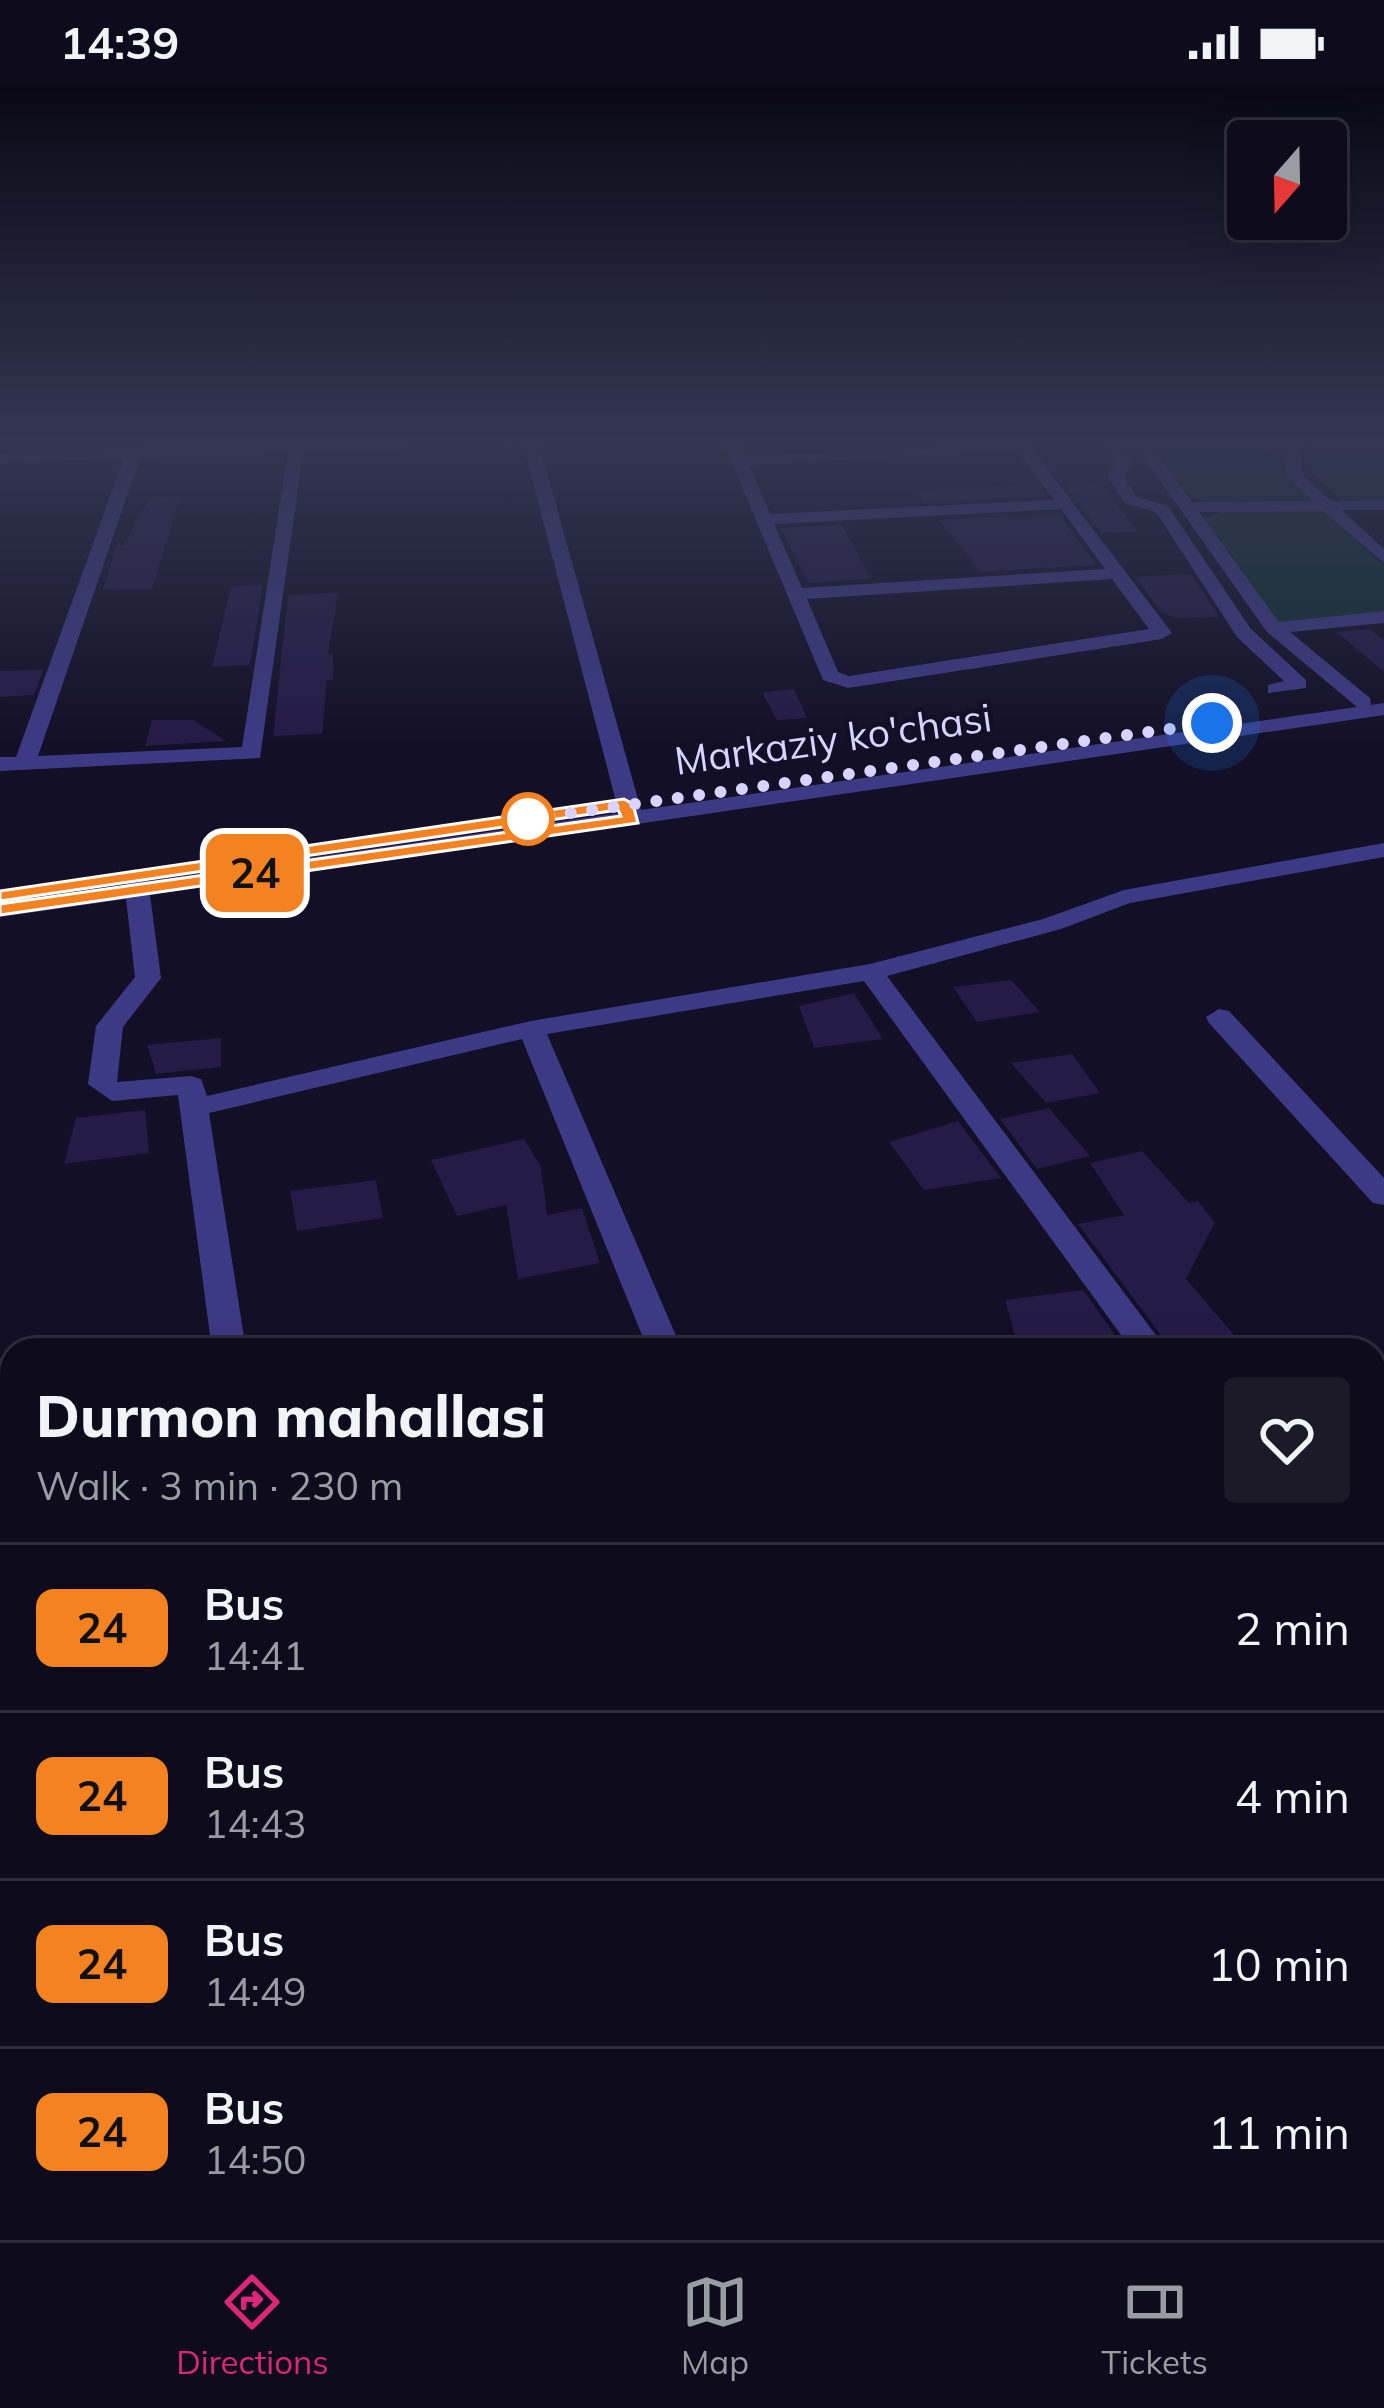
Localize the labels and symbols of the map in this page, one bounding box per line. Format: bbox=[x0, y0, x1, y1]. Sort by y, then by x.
north arrow bbox=[1227, 120, 1347, 240]
street label: Markaziy ko'chasi bbox=[671, 692, 994, 785]
your location bbox=[1182, 693, 1242, 753]
unlabelled marker bbox=[503, 794, 553, 844]
line badge: 24 bbox=[201, 834, 309, 912]

